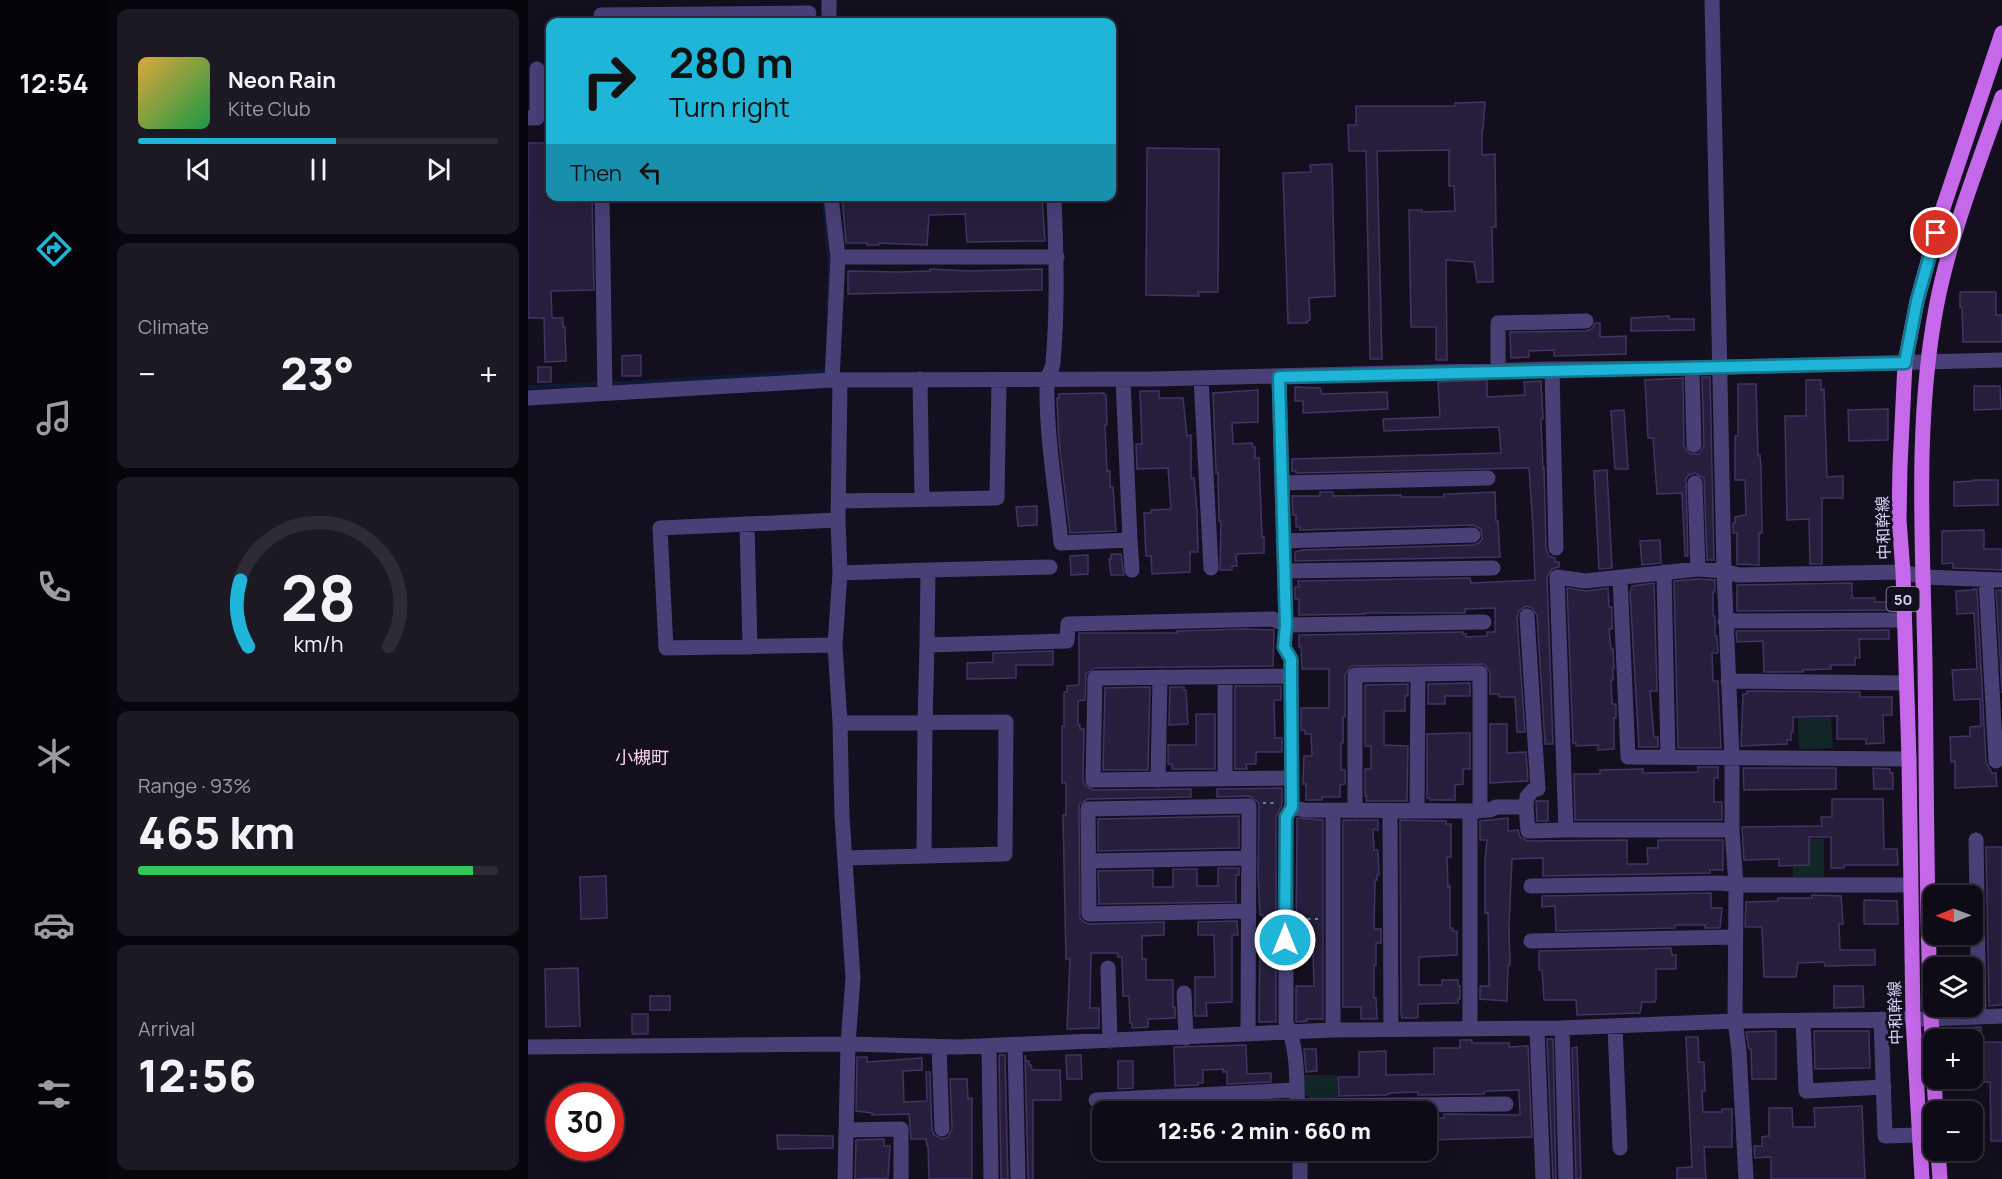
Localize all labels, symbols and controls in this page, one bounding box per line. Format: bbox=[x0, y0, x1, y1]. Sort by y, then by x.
text: 280 m bbox=[669, 33, 794, 91]
icon: right bbox=[570, 42, 648, 120]
text: 12:54 bbox=[19, 64, 89, 101]
text: Neon Rain bbox=[228, 65, 336, 95]
text: Turn right bbox=[669, 88, 790, 125]
text: Kite Club bbox=[228, 95, 311, 122]
icon: previous bbox=[182, 153, 215, 186]
icon: pause bbox=[302, 153, 335, 186]
icon: next bbox=[422, 153, 455, 186]
icon: left bbox=[634, 156, 667, 189]
text: Then bbox=[570, 158, 622, 188]
pin bbox=[1910, 207, 1961, 258]
icon: arrive bbox=[1919, 216, 1952, 249]
icon: directions bbox=[33, 228, 75, 270]
text: Climate bbox=[138, 313, 209, 340]
text: 23° bbox=[280, 342, 354, 404]
text: − bbox=[138, 351, 156, 396]
text: + bbox=[479, 351, 498, 396]
icon: music bbox=[33, 397, 75, 439]
street label: 中和幹線 bbox=[1871, 496, 1895, 560]
text: 28 bbox=[280, 554, 356, 640]
icon: phone bbox=[33, 566, 75, 608]
road number: 50 bbox=[1886, 587, 1920, 611]
text: km/h bbox=[293, 629, 343, 658]
icon: climate bbox=[33, 735, 75, 777]
district label: 小槻町 bbox=[615, 745, 669, 769]
text: Range · 93% bbox=[138, 772, 251, 799]
text: 465 km bbox=[138, 801, 295, 863]
north arrow bbox=[1923, 885, 1983, 945]
map controls bbox=[1923, 885, 1983, 1161]
icon: car bbox=[33, 904, 75, 946]
position arrow bbox=[1253, 908, 1317, 972]
button: layers bbox=[1923, 957, 1983, 1017]
street label: 中和幹線 bbox=[1883, 981, 1907, 1045]
text: Arrival bbox=[138, 1015, 195, 1042]
button: + bbox=[1923, 1029, 1983, 1089]
text: 12:56 bbox=[138, 1044, 256, 1106]
icon: filters bbox=[33, 1073, 75, 1115]
speed limit sign: 30 bbox=[546, 1083, 624, 1161]
button: − bbox=[1923, 1101, 1983, 1161]
text: 12:56 · 2 min · 660 m bbox=[1158, 1116, 1371, 1146]

